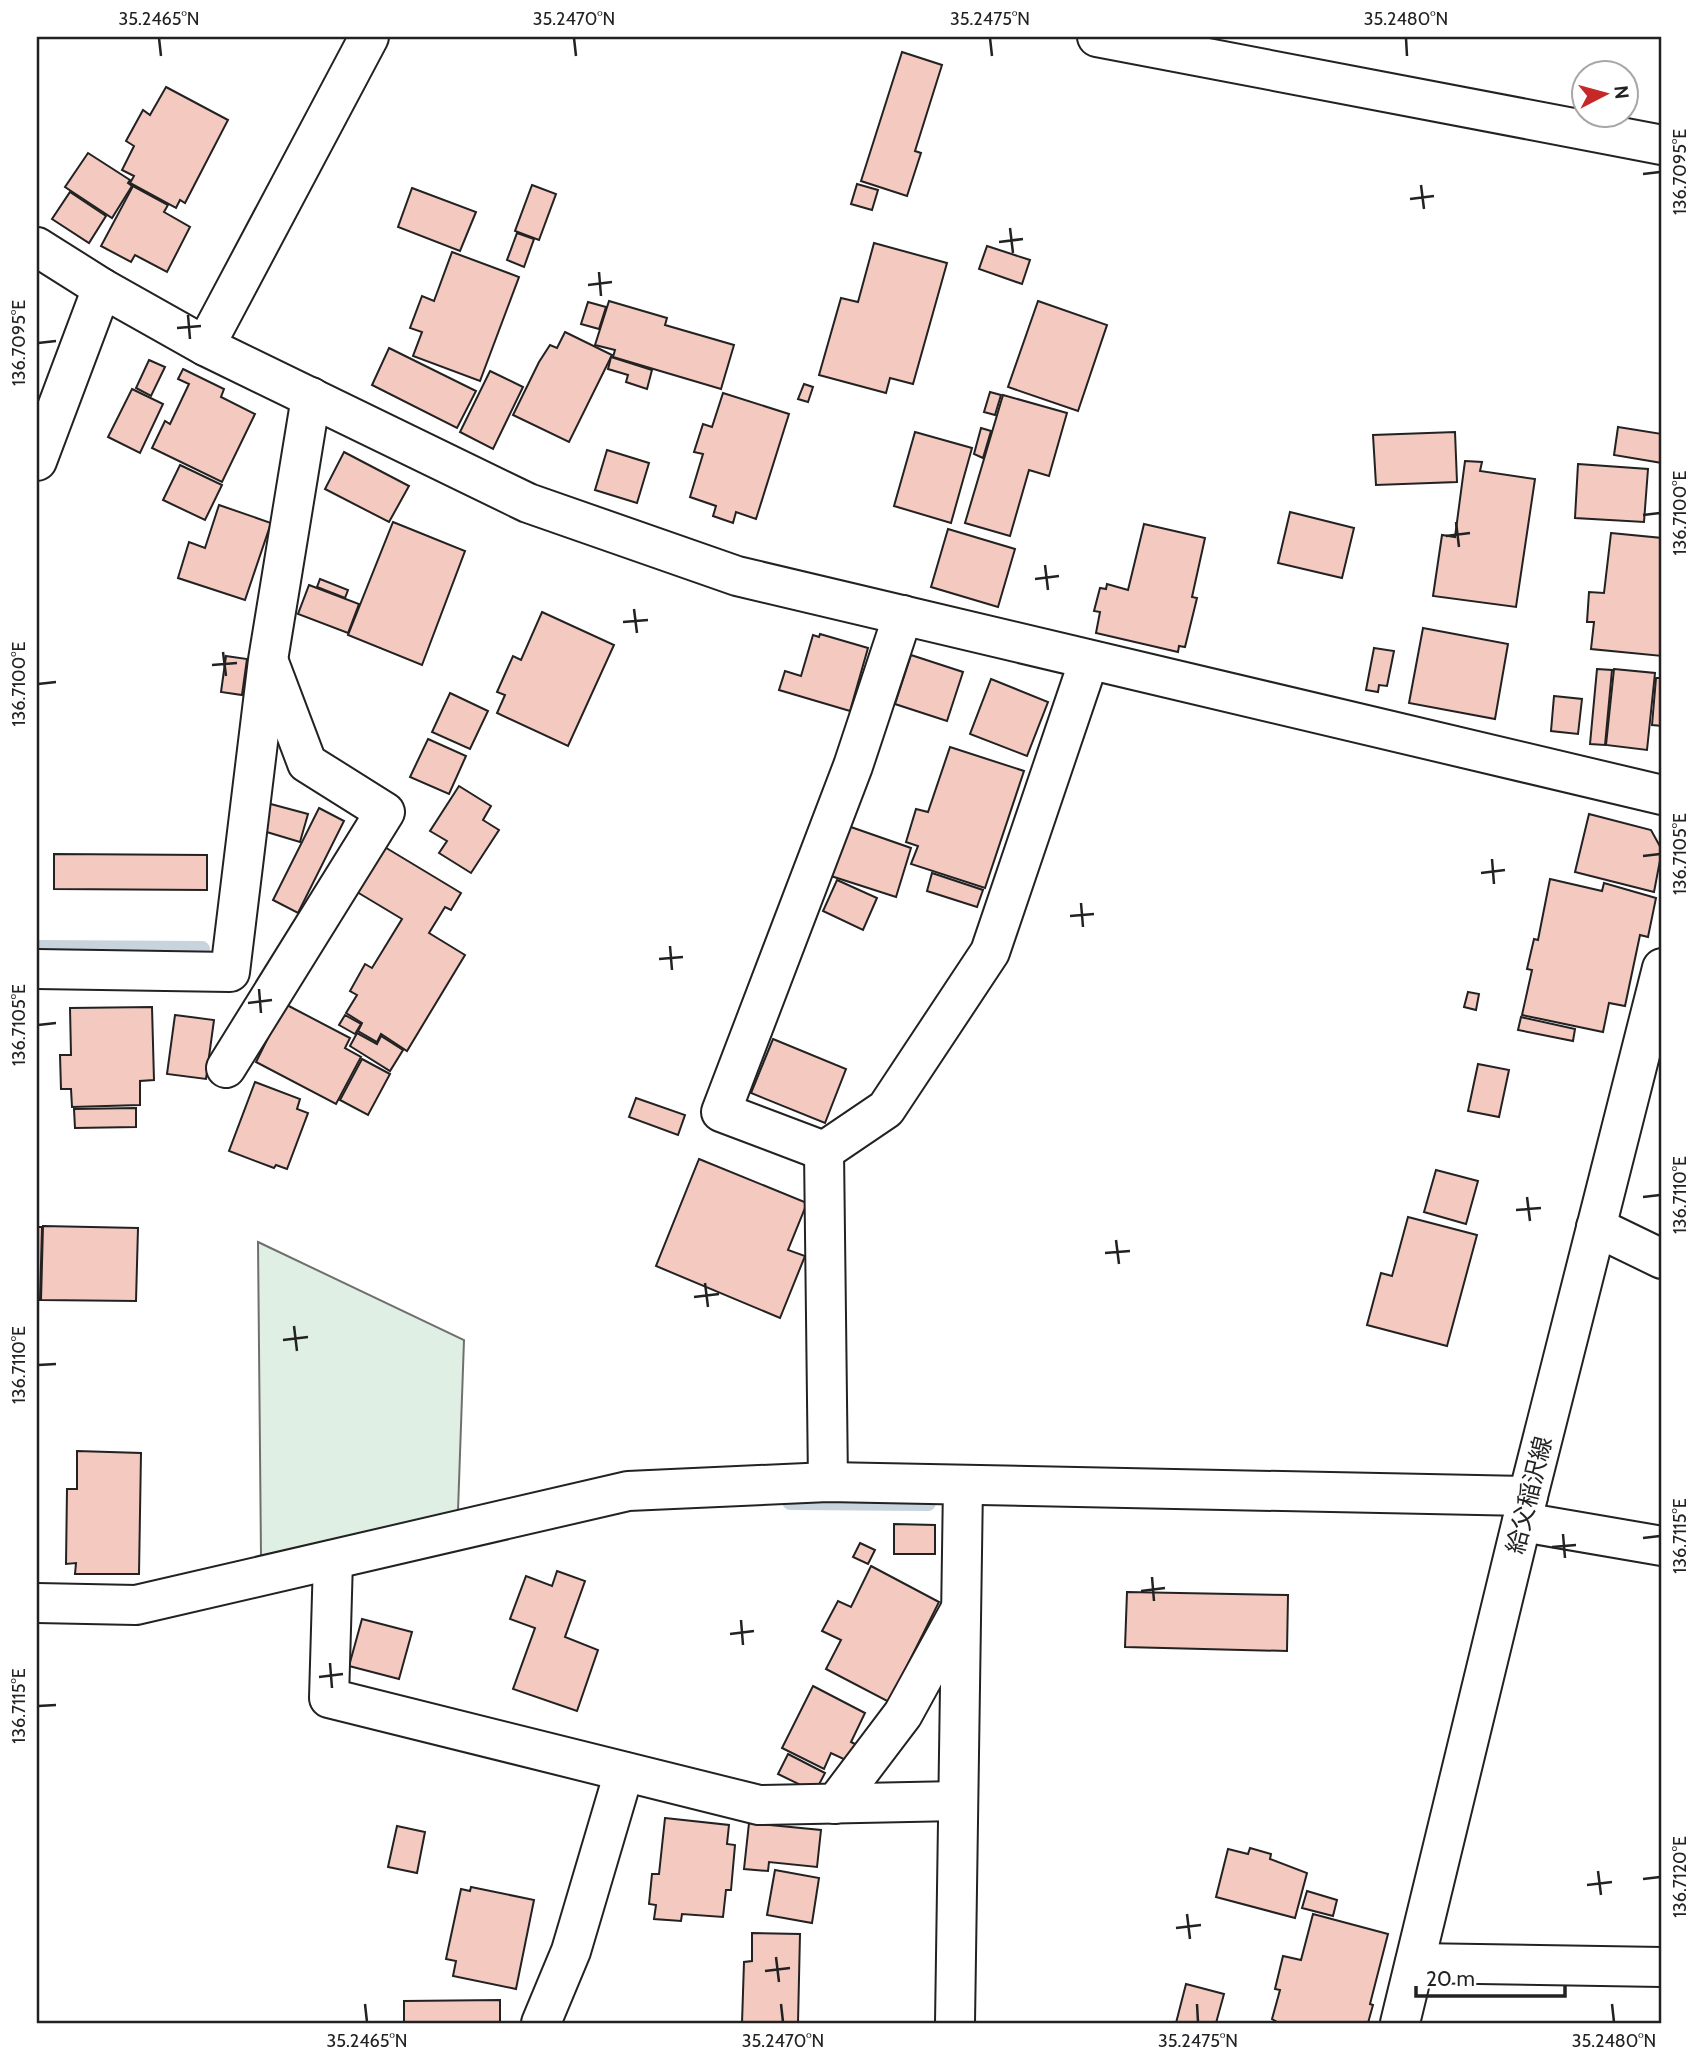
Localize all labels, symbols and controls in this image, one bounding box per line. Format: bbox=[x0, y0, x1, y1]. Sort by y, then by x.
text: 35.2465°N bbox=[119, 8, 199, 30]
text: 35.2470°N bbox=[533, 8, 615, 30]
text: 35.2475°N bbox=[950, 8, 1030, 30]
text: 35.2480°N bbox=[1364, 8, 1448, 30]
north arrow bbox=[1570, 60, 1640, 130]
text: N bbox=[1609, 84, 1634, 100]
text: 136.7095°E bbox=[1669, 129, 1691, 215]
text: 136.7095°E bbox=[8, 300, 30, 386]
text: 136.7100°E bbox=[1669, 471, 1691, 555]
text: 136.7100°E bbox=[8, 642, 30, 726]
text: 136.7105°E bbox=[1669, 813, 1691, 895]
text: 136.7105°E bbox=[8, 984, 30, 1066]
text: 136.7110°E bbox=[1669, 1156, 1691, 1234]
text: 136.7110°E bbox=[8, 1326, 30, 1404]
street label: 給父稲沢線 bbox=[1500, 1433, 1558, 1557]
text: 136.7115°E bbox=[1669, 1498, 1691, 1574]
text: 136.7115°E bbox=[8, 1668, 30, 1744]
text: 136.7120°E bbox=[1669, 1836, 1691, 1918]
scale bar bbox=[1416, 1955, 1564, 1999]
text: 20 m bbox=[1426, 1966, 1475, 1991]
text: 35.2465°N bbox=[327, 2030, 407, 2052]
text: 35.2470°N bbox=[742, 2030, 824, 2052]
text: 35.2475°N bbox=[1158, 2030, 1238, 2052]
text: 35.2480°N bbox=[1572, 2030, 1656, 2052]

